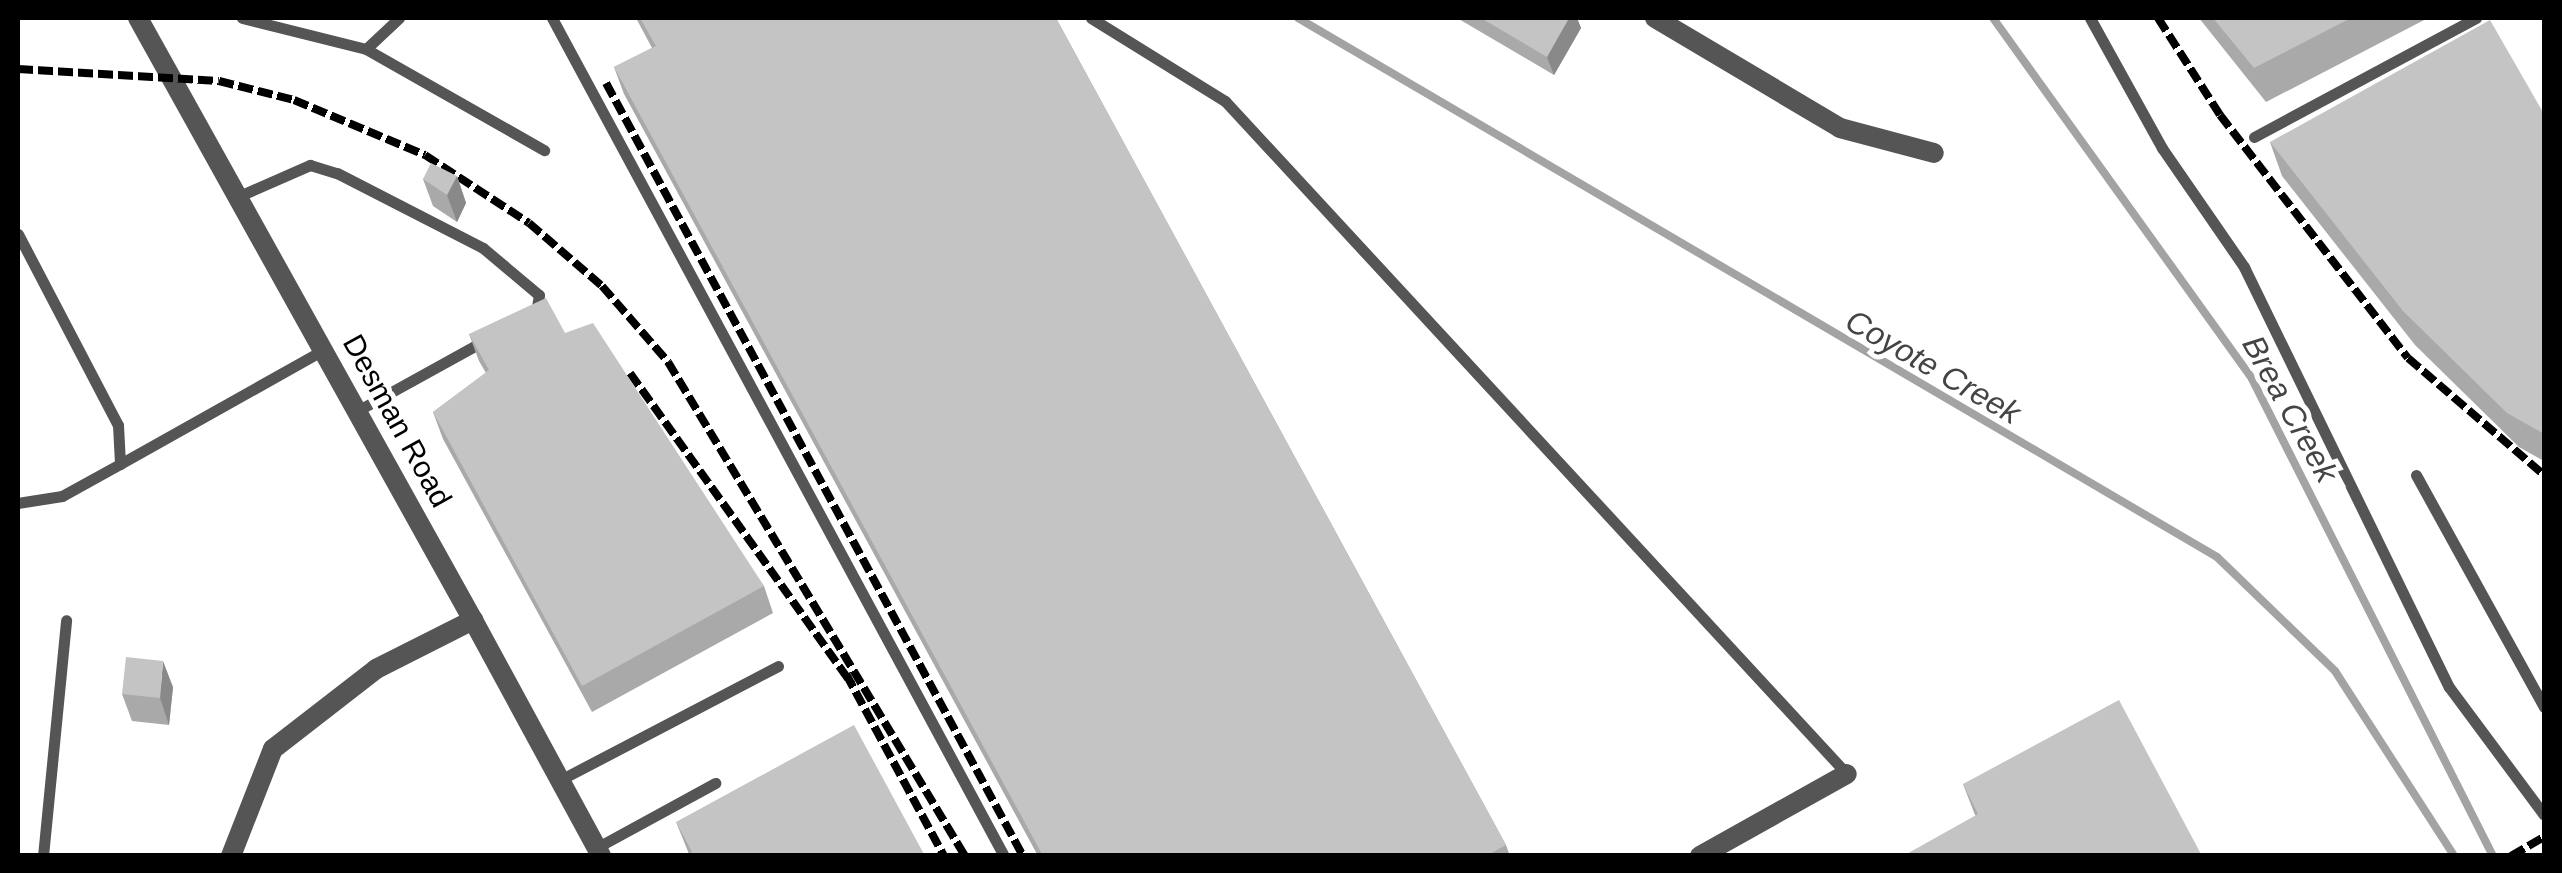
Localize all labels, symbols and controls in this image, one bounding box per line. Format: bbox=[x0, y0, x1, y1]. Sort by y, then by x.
water label: Coyote Creek bbox=[1839, 301, 2027, 433]
street label: Desman Road bbox=[335, 328, 459, 514]
water label: Brea Creek bbox=[2234, 329, 2346, 489]

